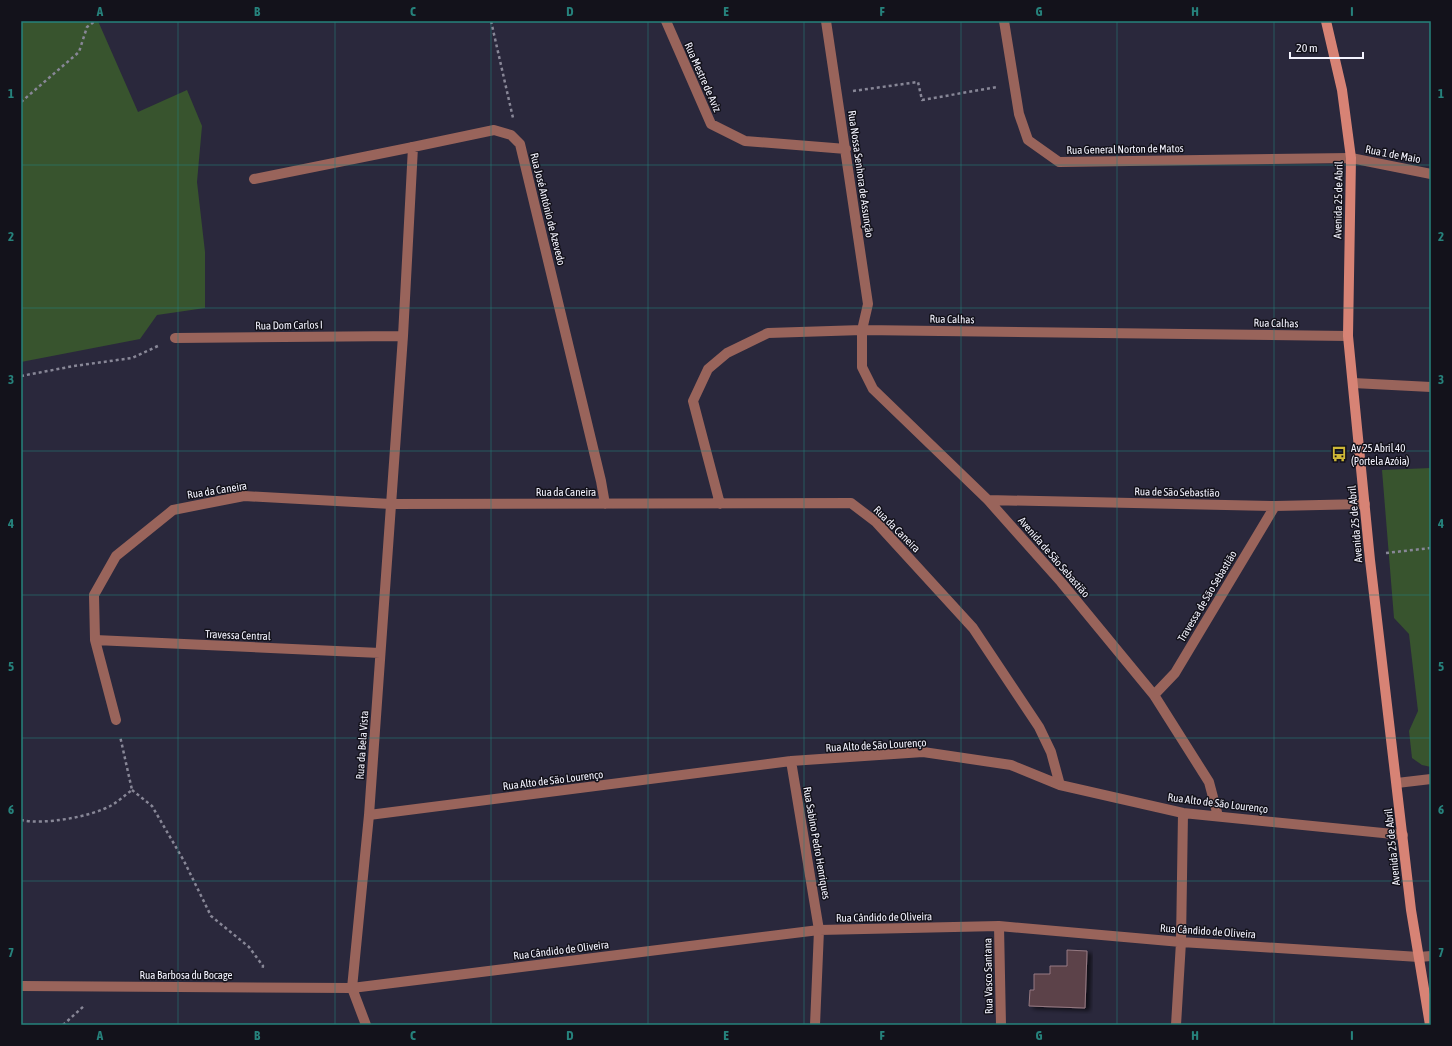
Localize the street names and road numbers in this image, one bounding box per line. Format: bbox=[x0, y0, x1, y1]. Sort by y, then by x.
street label: Rua Mestre de Aviz bbox=[682, 40, 724, 114]
street label: Rua Nossa Senhora de Assunção bbox=[846, 110, 876, 238]
street label: Rua General Norton de Matos bbox=[1066, 142, 1184, 156]
street label: Rua 1 de Maio bbox=[1364, 143, 1422, 165]
street label: Rua José António de Azevedo bbox=[528, 151, 568, 267]
street label: Avenida 25 de Abril bbox=[1331, 161, 1345, 239]
street label: Rua Calhas bbox=[930, 313, 975, 325]
street label: Rua Calhas bbox=[1254, 317, 1299, 329]
street label: Rua Dom Carlos I bbox=[255, 318, 323, 332]
street label: Rua da Caneira bbox=[186, 479, 248, 501]
street label: Rua de São Sebastião bbox=[1134, 485, 1220, 499]
street label: Avenida 25 de Abril bbox=[1346, 485, 1364, 563]
street label: Rua da Caneira bbox=[536, 486, 596, 498]
street label: Rua da Caneira bbox=[871, 503, 923, 555]
street label: Avenida de São Sebastião bbox=[1016, 514, 1092, 600]
street label: Travessa de São Sebastião bbox=[1175, 548, 1239, 644]
street label: Travessa Central bbox=[205, 628, 271, 642]
street label: Rua da Bela Vista bbox=[354, 710, 370, 780]
street label: Rua Alto de São Lourenço bbox=[825, 736, 927, 754]
street label: Rua Alto de São Lourenço bbox=[502, 768, 604, 792]
street label: Rua Sabino Pedro Henriques bbox=[801, 786, 833, 900]
street label: Rua Alto de São Lourenço bbox=[1167, 791, 1269, 815]
street label: Avenida 25 de Abril bbox=[1382, 808, 1402, 886]
street label: Rua Cândido de Oliveira bbox=[836, 910, 932, 924]
street label: Rua Cândido de Oliveira bbox=[1160, 922, 1256, 940]
street label: Rua Cândido de Oliveira bbox=[513, 938, 609, 962]
street label: Rua Vasco Santana bbox=[981, 938, 995, 1014]
street label: Rua Barbosa du Bocage bbox=[139, 969, 233, 981]

